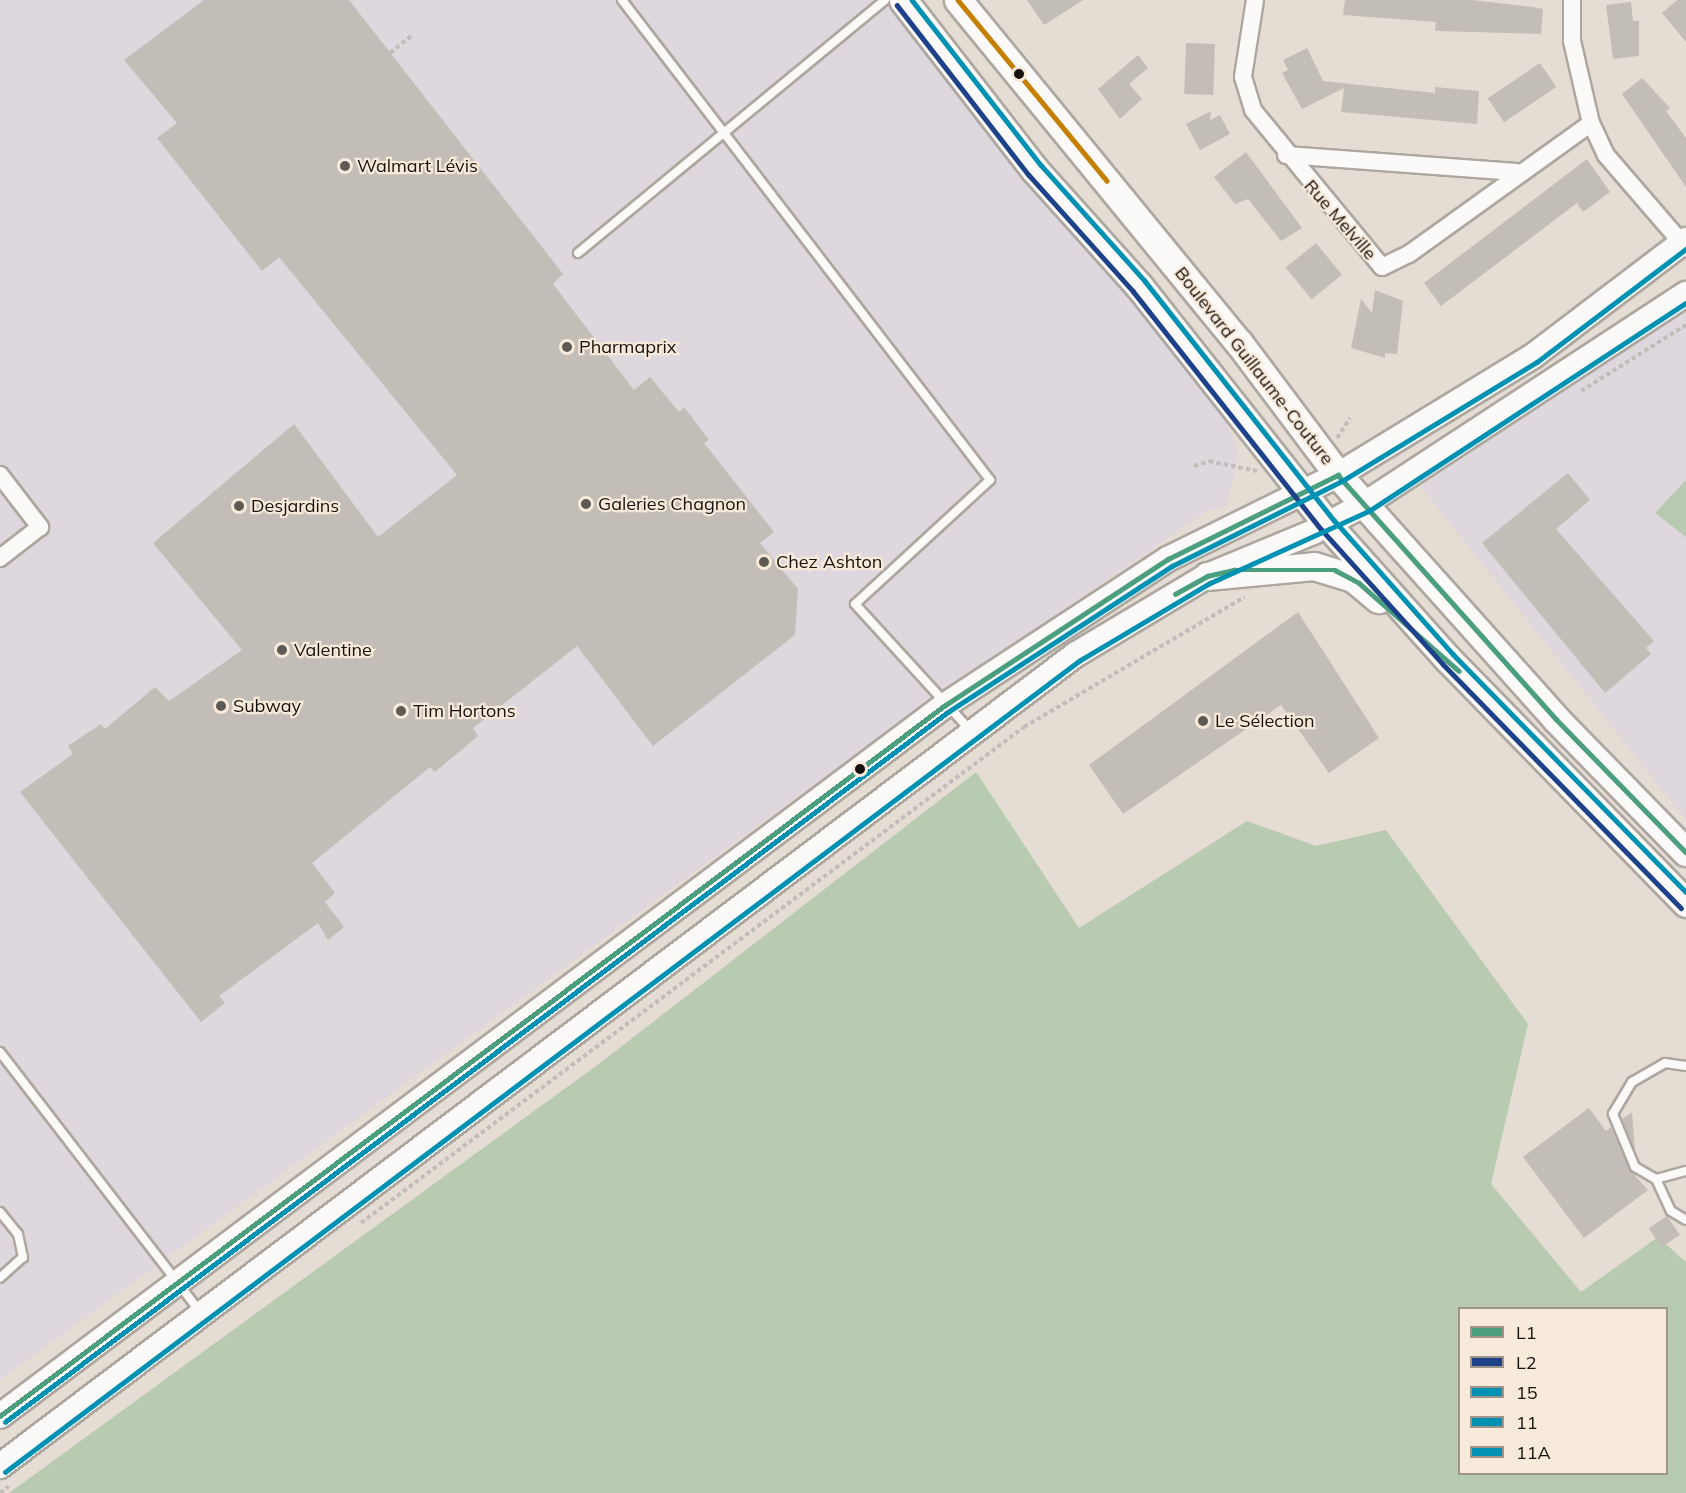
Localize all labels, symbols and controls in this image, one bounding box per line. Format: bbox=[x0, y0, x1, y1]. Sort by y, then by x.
unlabelled marker bbox=[1013, 68, 1025, 80]
place label: Walmart Lévis bbox=[357, 155, 478, 177]
marker: Walmart Lévis bbox=[338, 159, 352, 173]
street label: Rue Melville bbox=[1299, 176, 1381, 264]
street label: Boulevard Guillaume-Couture bbox=[1170, 263, 1338, 469]
place label: Pharmaprix bbox=[579, 336, 676, 358]
marker: Pharmaprix bbox=[560, 340, 574, 354]
place label: Galeries Chagnon bbox=[598, 493, 746, 515]
place label: Desjardins bbox=[251, 495, 339, 517]
marker: Galeries Chagnon bbox=[579, 497, 593, 511]
marker: Desjardins bbox=[232, 499, 246, 513]
place label: Chez Ashton bbox=[776, 551, 882, 573]
marker: Chez Ashton bbox=[757, 555, 771, 569]
place label: Valentine bbox=[294, 639, 372, 661]
marker: Valentine bbox=[275, 643, 289, 657]
place label: Subway bbox=[233, 695, 301, 717]
marker: Subway bbox=[214, 699, 228, 713]
place label: Tim Hortons bbox=[413, 700, 516, 722]
marker: Tim Hortons bbox=[394, 704, 408, 718]
place label: Le Sélection bbox=[1215, 710, 1315, 732]
marker: Le Sélection bbox=[1196, 714, 1210, 728]
unlabelled marker bbox=[854, 763, 866, 775]
legend bbox=[1458, 1307, 1668, 1475]
text: L1 bbox=[1516, 1321, 1537, 1344]
text: L2 bbox=[1516, 1351, 1537, 1374]
text: 15 bbox=[1516, 1381, 1538, 1404]
text: 11 bbox=[1516, 1411, 1538, 1434]
text: 11A bbox=[1516, 1441, 1551, 1464]

